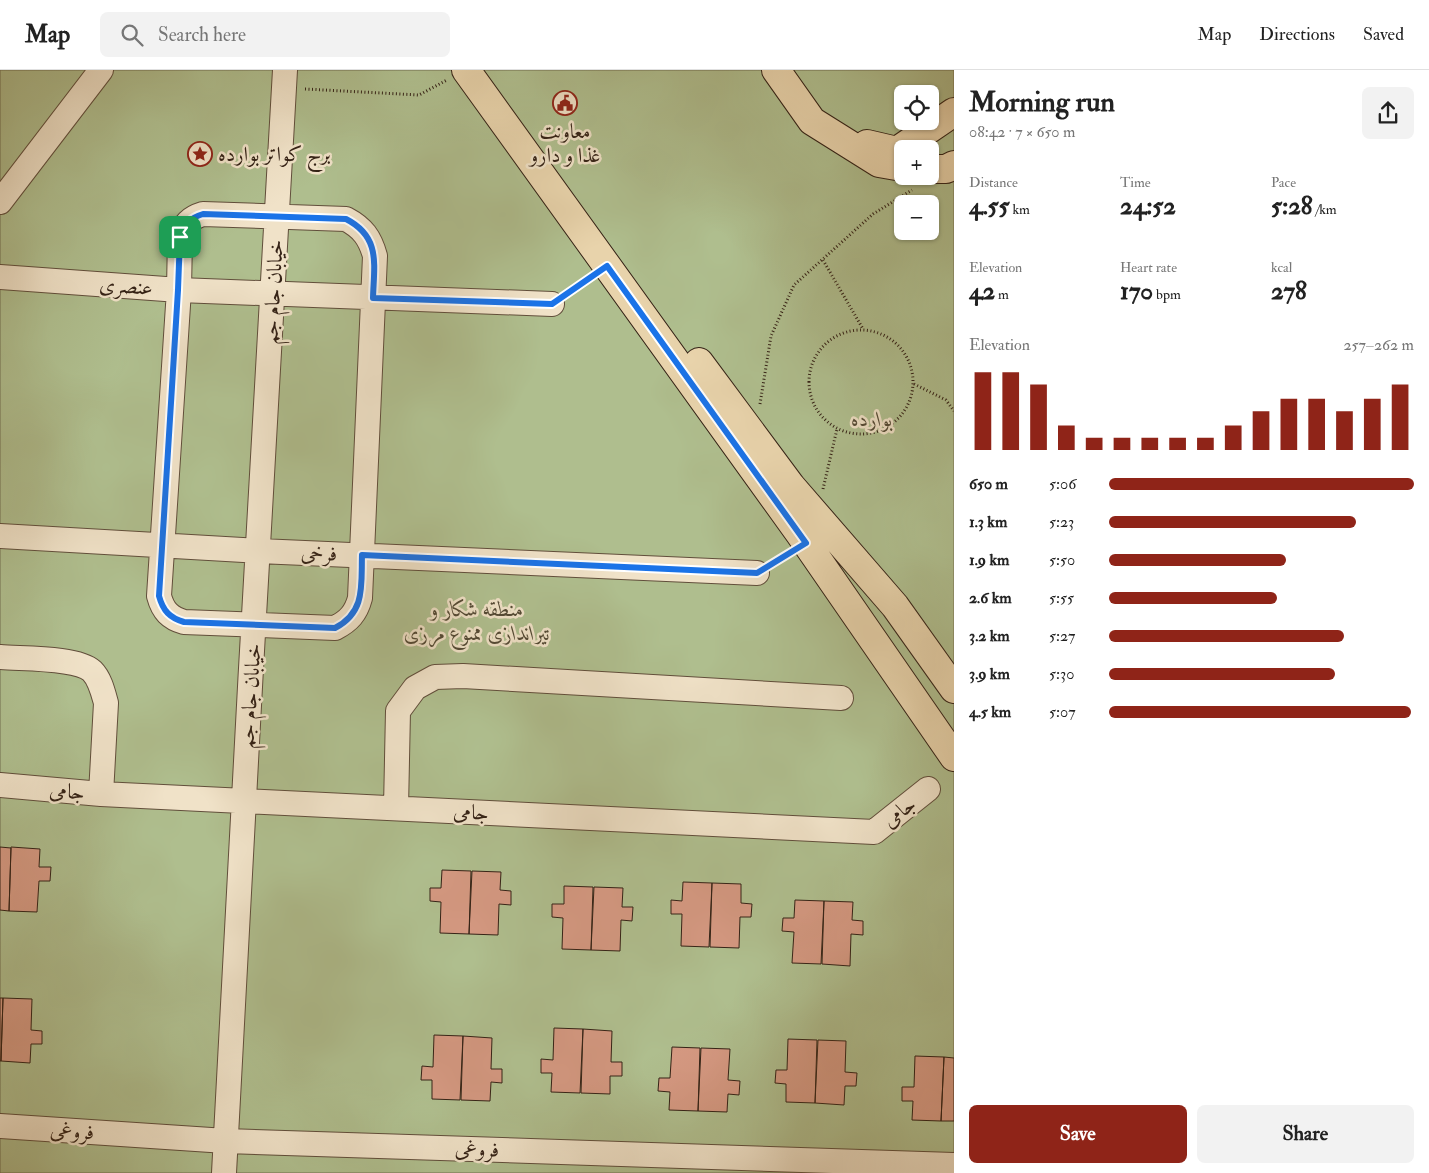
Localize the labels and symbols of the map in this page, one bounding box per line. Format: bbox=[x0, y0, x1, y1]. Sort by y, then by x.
public building icon: معاونت غذا و دارو bbox=[552, 90, 578, 116]
place label: معاونت غذا و دارو bbox=[528, 118, 600, 169]
place icon: برج کواتر بوارده bbox=[187, 141, 213, 167]
place label: برج کواتر بوارده bbox=[218, 141, 331, 173]
pin bbox=[159, 216, 201, 258]
street label: خیابان جام جم bbox=[257, 239, 296, 346]
street label: عنصری bbox=[98, 271, 154, 302]
park label: بوارده bbox=[851, 406, 893, 433]
street label: فرخی bbox=[300, 539, 338, 568]
park label: منطقه شکار و تیراندازی ممنوع مرزی bbox=[404, 596, 550, 651]
street label: خیابان جام جم bbox=[233, 643, 274, 750]
street label: جامی bbox=[48, 776, 86, 806]
street label: جامی bbox=[877, 791, 922, 834]
street label: جامی bbox=[452, 798, 489, 827]
street label: فروغی bbox=[49, 1116, 95, 1147]
street label: فروغی bbox=[454, 1135, 500, 1164]

